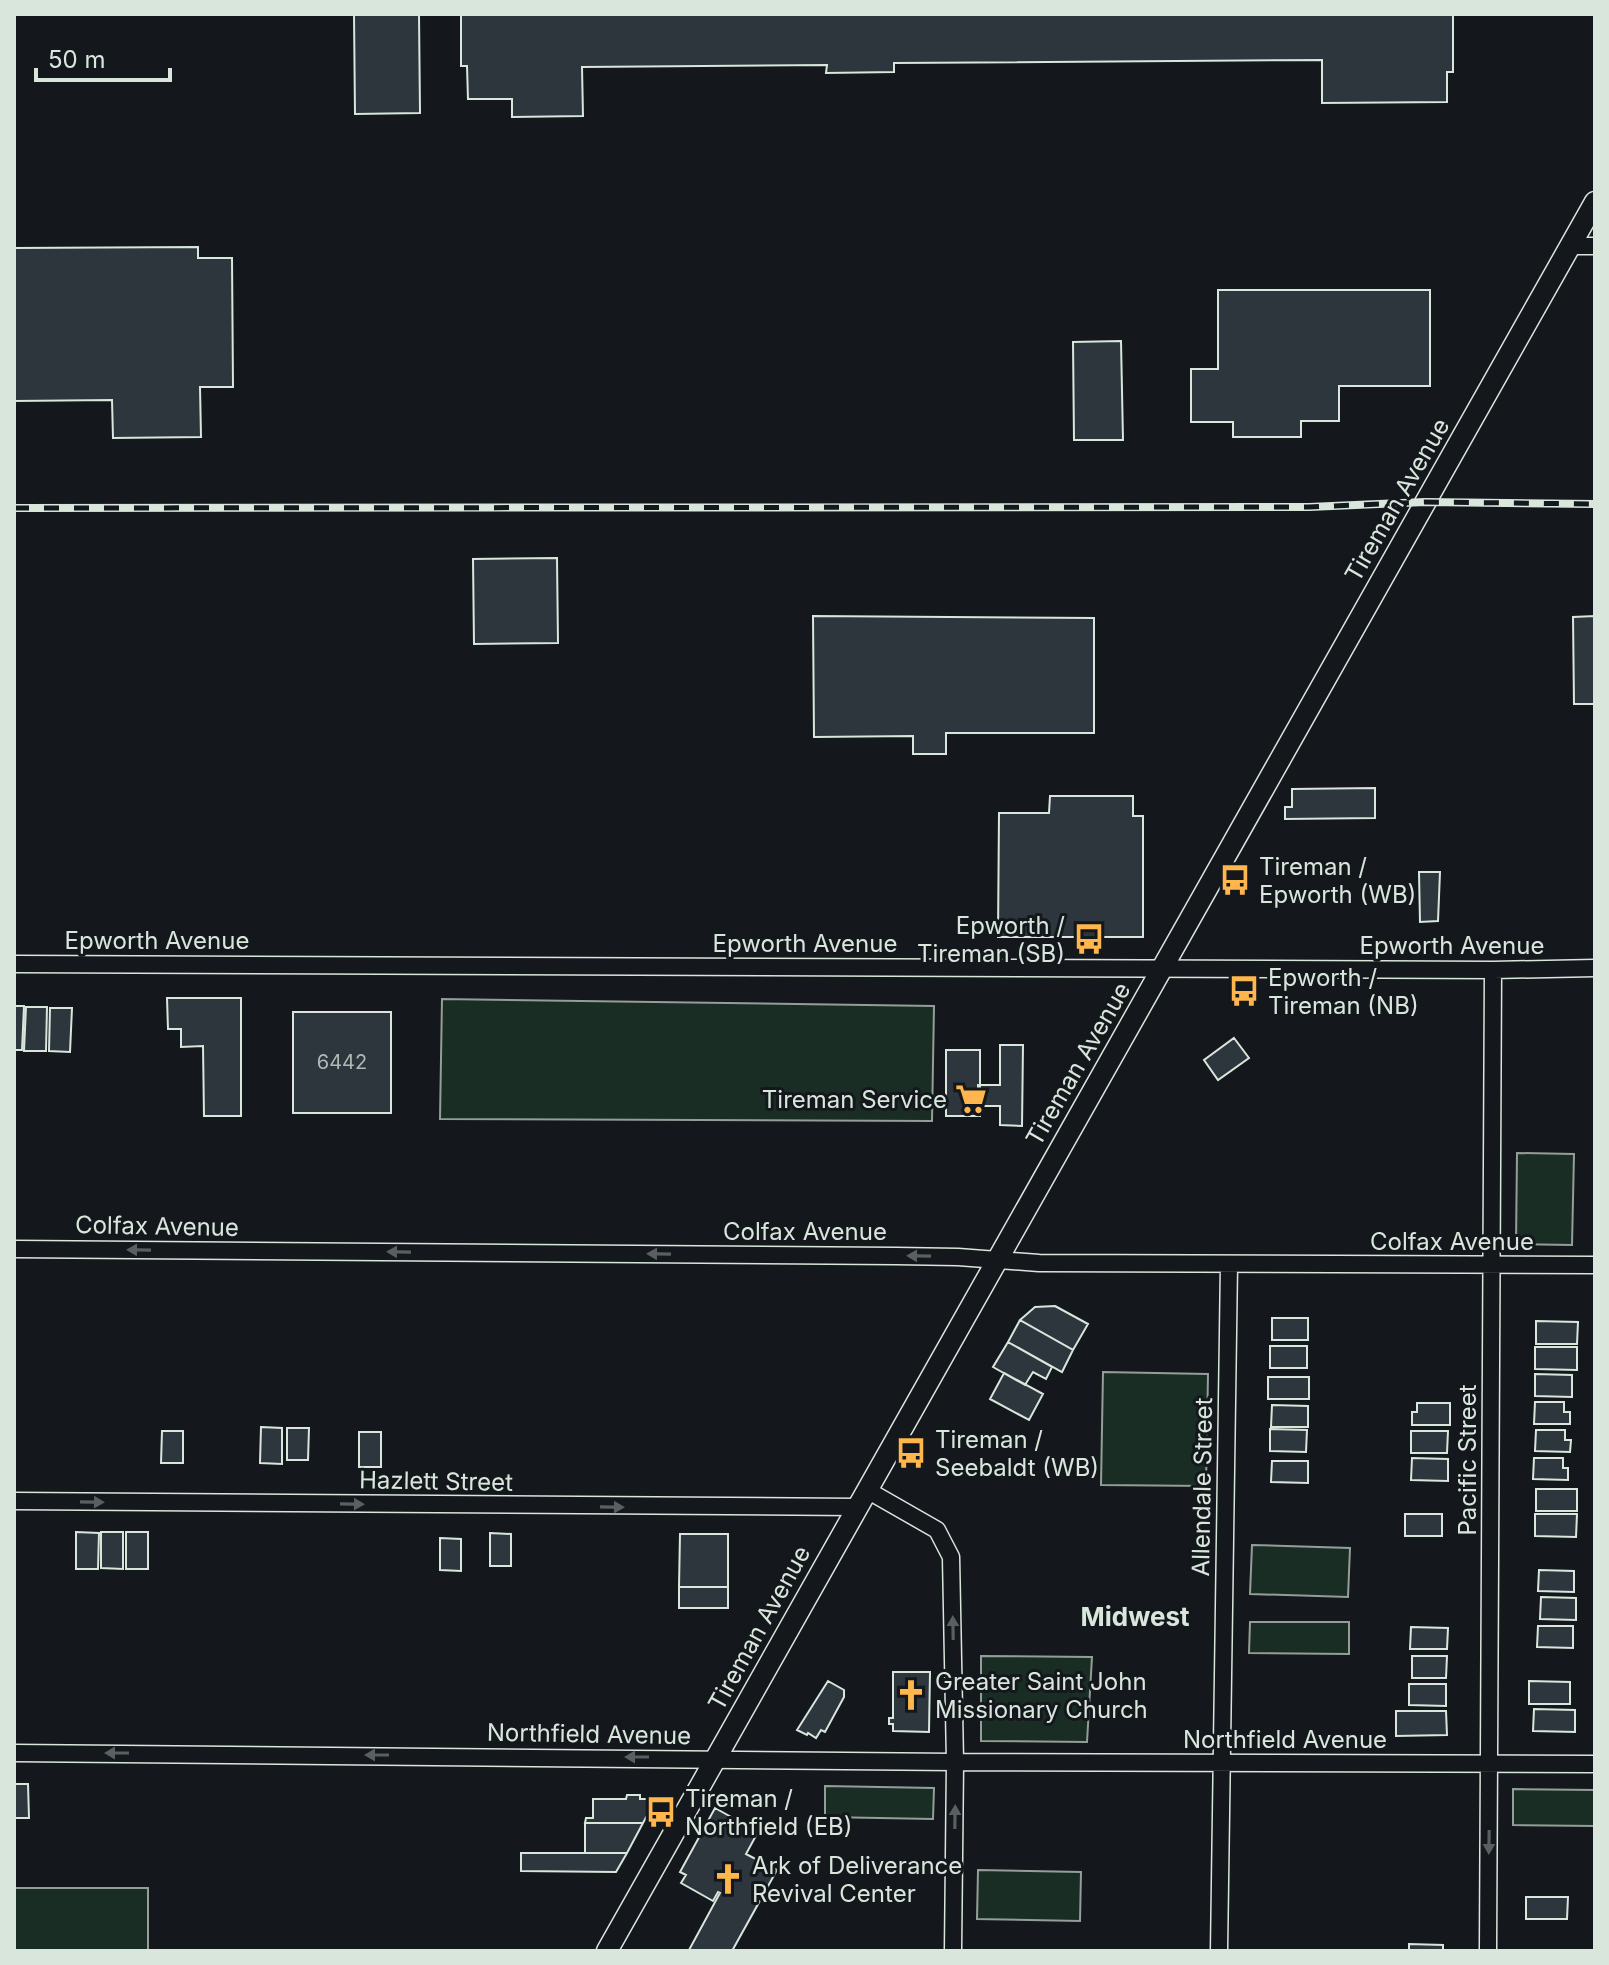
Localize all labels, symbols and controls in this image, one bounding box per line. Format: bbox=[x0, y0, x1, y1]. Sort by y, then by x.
scale bar bbox=[36, 32, 170, 82]
text: 50 m bbox=[48, 45, 106, 74]
street label: Tireman Avenue bbox=[1339, 413, 1455, 587]
place label: Tireman / Epworth (WB) bbox=[1259, 852, 1416, 909]
bus stop icon: Tireman / Epworth (WB) bbox=[1218, 863, 1252, 897]
place label: Epworth / Tireman (SB) bbox=[917, 911, 1065, 968]
bus stop icon: Epworth / Tireman (SB) bbox=[1072, 922, 1106, 956]
street label: Epworth Avenue bbox=[65, 926, 249, 955]
street label: Epworth Avenue bbox=[713, 929, 897, 958]
street label: Epworth Avenue bbox=[1360, 931, 1544, 960]
place label: Epworth / Tireman (NB) bbox=[1268, 963, 1419, 1020]
bus stop icon: Epworth / Tireman (NB) bbox=[1227, 974, 1261, 1008]
street label: Tireman Avenue bbox=[1020, 977, 1136, 1151]
house number: 6442 bbox=[317, 1050, 367, 1074]
supermarket icon: Tireman Service bbox=[954, 1082, 988, 1116]
place label: Tireman Service bbox=[762, 1085, 947, 1114]
street label: Colfax Avenue bbox=[75, 1210, 239, 1242]
street label: Colfax Avenue bbox=[723, 1217, 887, 1246]
street label: Colfax Avenue bbox=[1370, 1227, 1534, 1256]
one-way arrow bbox=[126, 1244, 151, 1256]
one-way arrow bbox=[386, 1246, 411, 1258]
one-way arrow bbox=[646, 1248, 671, 1261]
one-way arrow bbox=[906, 1250, 931, 1262]
street label: Pacific Street bbox=[1453, 1384, 1482, 1536]
street label: Allendale Street bbox=[1186, 1397, 1218, 1577]
place label: Tireman / Seebaldt (WB) bbox=[935, 1425, 1099, 1482]
bus stop icon: Tireman / Seebaldt (WB) bbox=[894, 1436, 928, 1470]
street label: Hazlett Street bbox=[359, 1465, 513, 1497]
one-way arrow bbox=[80, 1496, 105, 1508]
one-way arrow bbox=[340, 1498, 365, 1511]
one-way arrow bbox=[600, 1501, 625, 1513]
street label: Tireman Avenue bbox=[702, 1541, 816, 1715]
district label: Midwest bbox=[1081, 1601, 1190, 1632]
one-way arrow bbox=[946, 1615, 959, 1640]
place label: Greater Saint John Missionary Church bbox=[935, 1667, 1148, 1724]
church icon: Greater Saint John Missionary Church bbox=[894, 1678, 928, 1712]
street label: Northfield Avenue bbox=[487, 1718, 691, 1750]
street label: Northfield Avenue bbox=[1183, 1725, 1387, 1754]
one-way arrow bbox=[104, 1747, 129, 1759]
one-way arrow bbox=[364, 1749, 389, 1761]
one-way arrow bbox=[624, 1751, 649, 1764]
place label: Tireman / Northfield (EB) bbox=[685, 1784, 853, 1841]
bus stop icon: Tireman / Northfield (EB) bbox=[644, 1795, 678, 1829]
one-way arrow bbox=[949, 1804, 961, 1829]
one-way arrow bbox=[1483, 1830, 1496, 1855]
place label: Ark of Deliverance Revival Center bbox=[752, 1851, 962, 1908]
church icon: Ark of Deliverance Revival Center bbox=[711, 1862, 745, 1896]

